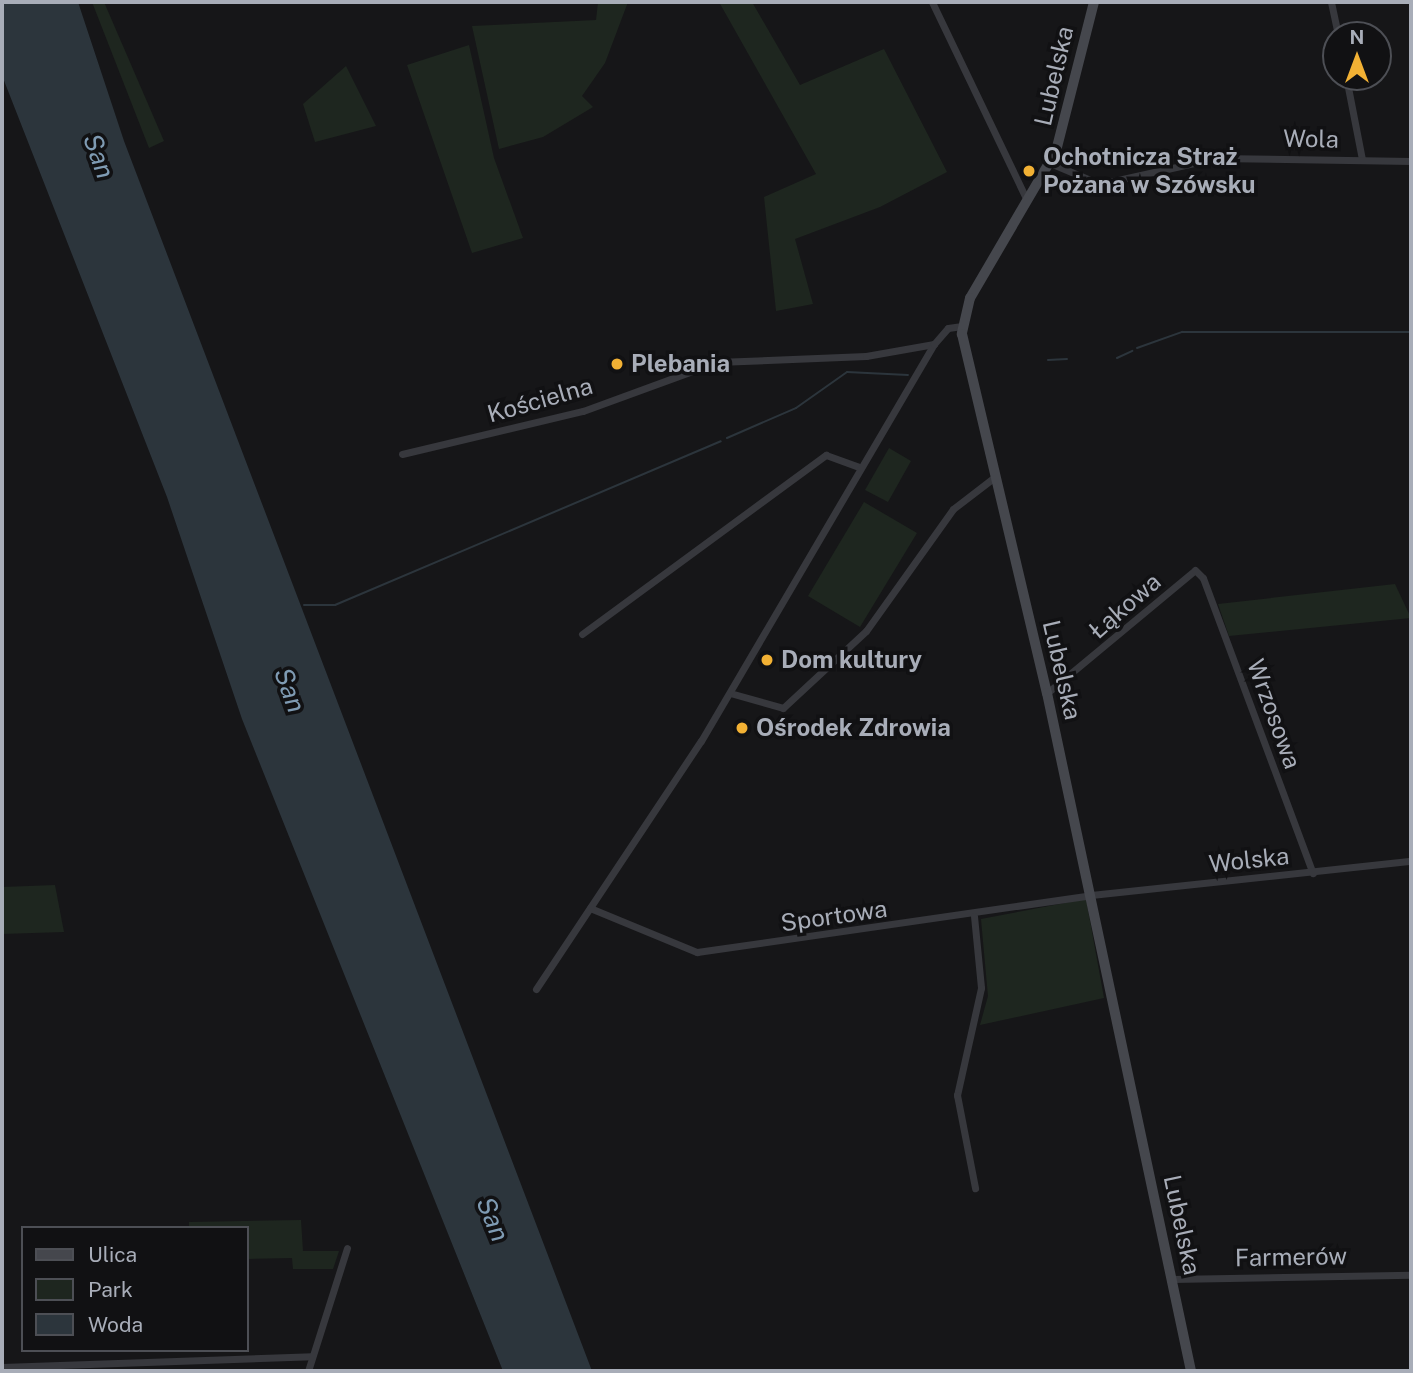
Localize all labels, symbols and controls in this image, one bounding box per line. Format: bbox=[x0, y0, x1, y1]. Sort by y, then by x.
north arrow bbox=[1322, 21, 1392, 91]
street label: Lubelska bbox=[1029, 23, 1079, 129]
text: N bbox=[1350, 26, 1364, 48]
street label: Wola bbox=[1283, 124, 1339, 154]
water label: San bbox=[77, 129, 121, 183]
place label: Ochotnicza Straż Pożana w Szówsku bbox=[1043, 143, 1256, 199]
marker: Ochotnicza Straż Pożana w Szówsku bbox=[1021, 163, 1037, 179]
place label: Plebania bbox=[631, 350, 730, 378]
marker: Plebania bbox=[609, 356, 625, 372]
street label: Kościelna bbox=[484, 371, 596, 429]
street label: Łąkowa bbox=[1084, 567, 1166, 645]
street label: Lubelska bbox=[1037, 617, 1087, 723]
place label: Dom kultury bbox=[781, 646, 922, 674]
marker: Dom kultury bbox=[759, 652, 775, 668]
street label: Wrzosowa bbox=[1241, 655, 1307, 773]
water label: San bbox=[268, 663, 312, 717]
place label: Ośrodek Zdrowia bbox=[756, 714, 951, 742]
marker: Ośrodek Zdrowia bbox=[734, 720, 750, 736]
street label: Wolska bbox=[1207, 841, 1291, 879]
street label: Sportowa bbox=[779, 894, 889, 938]
street label: Lubelska bbox=[1157, 1172, 1207, 1278]
water label: San bbox=[470, 1192, 516, 1246]
legend bbox=[21, 1226, 248, 1352]
text: Ulica bbox=[88, 1242, 137, 1267]
street label: Farmerów bbox=[1235, 1242, 1347, 1272]
text: Park bbox=[88, 1277, 133, 1302]
text: Woda bbox=[88, 1312, 143, 1337]

